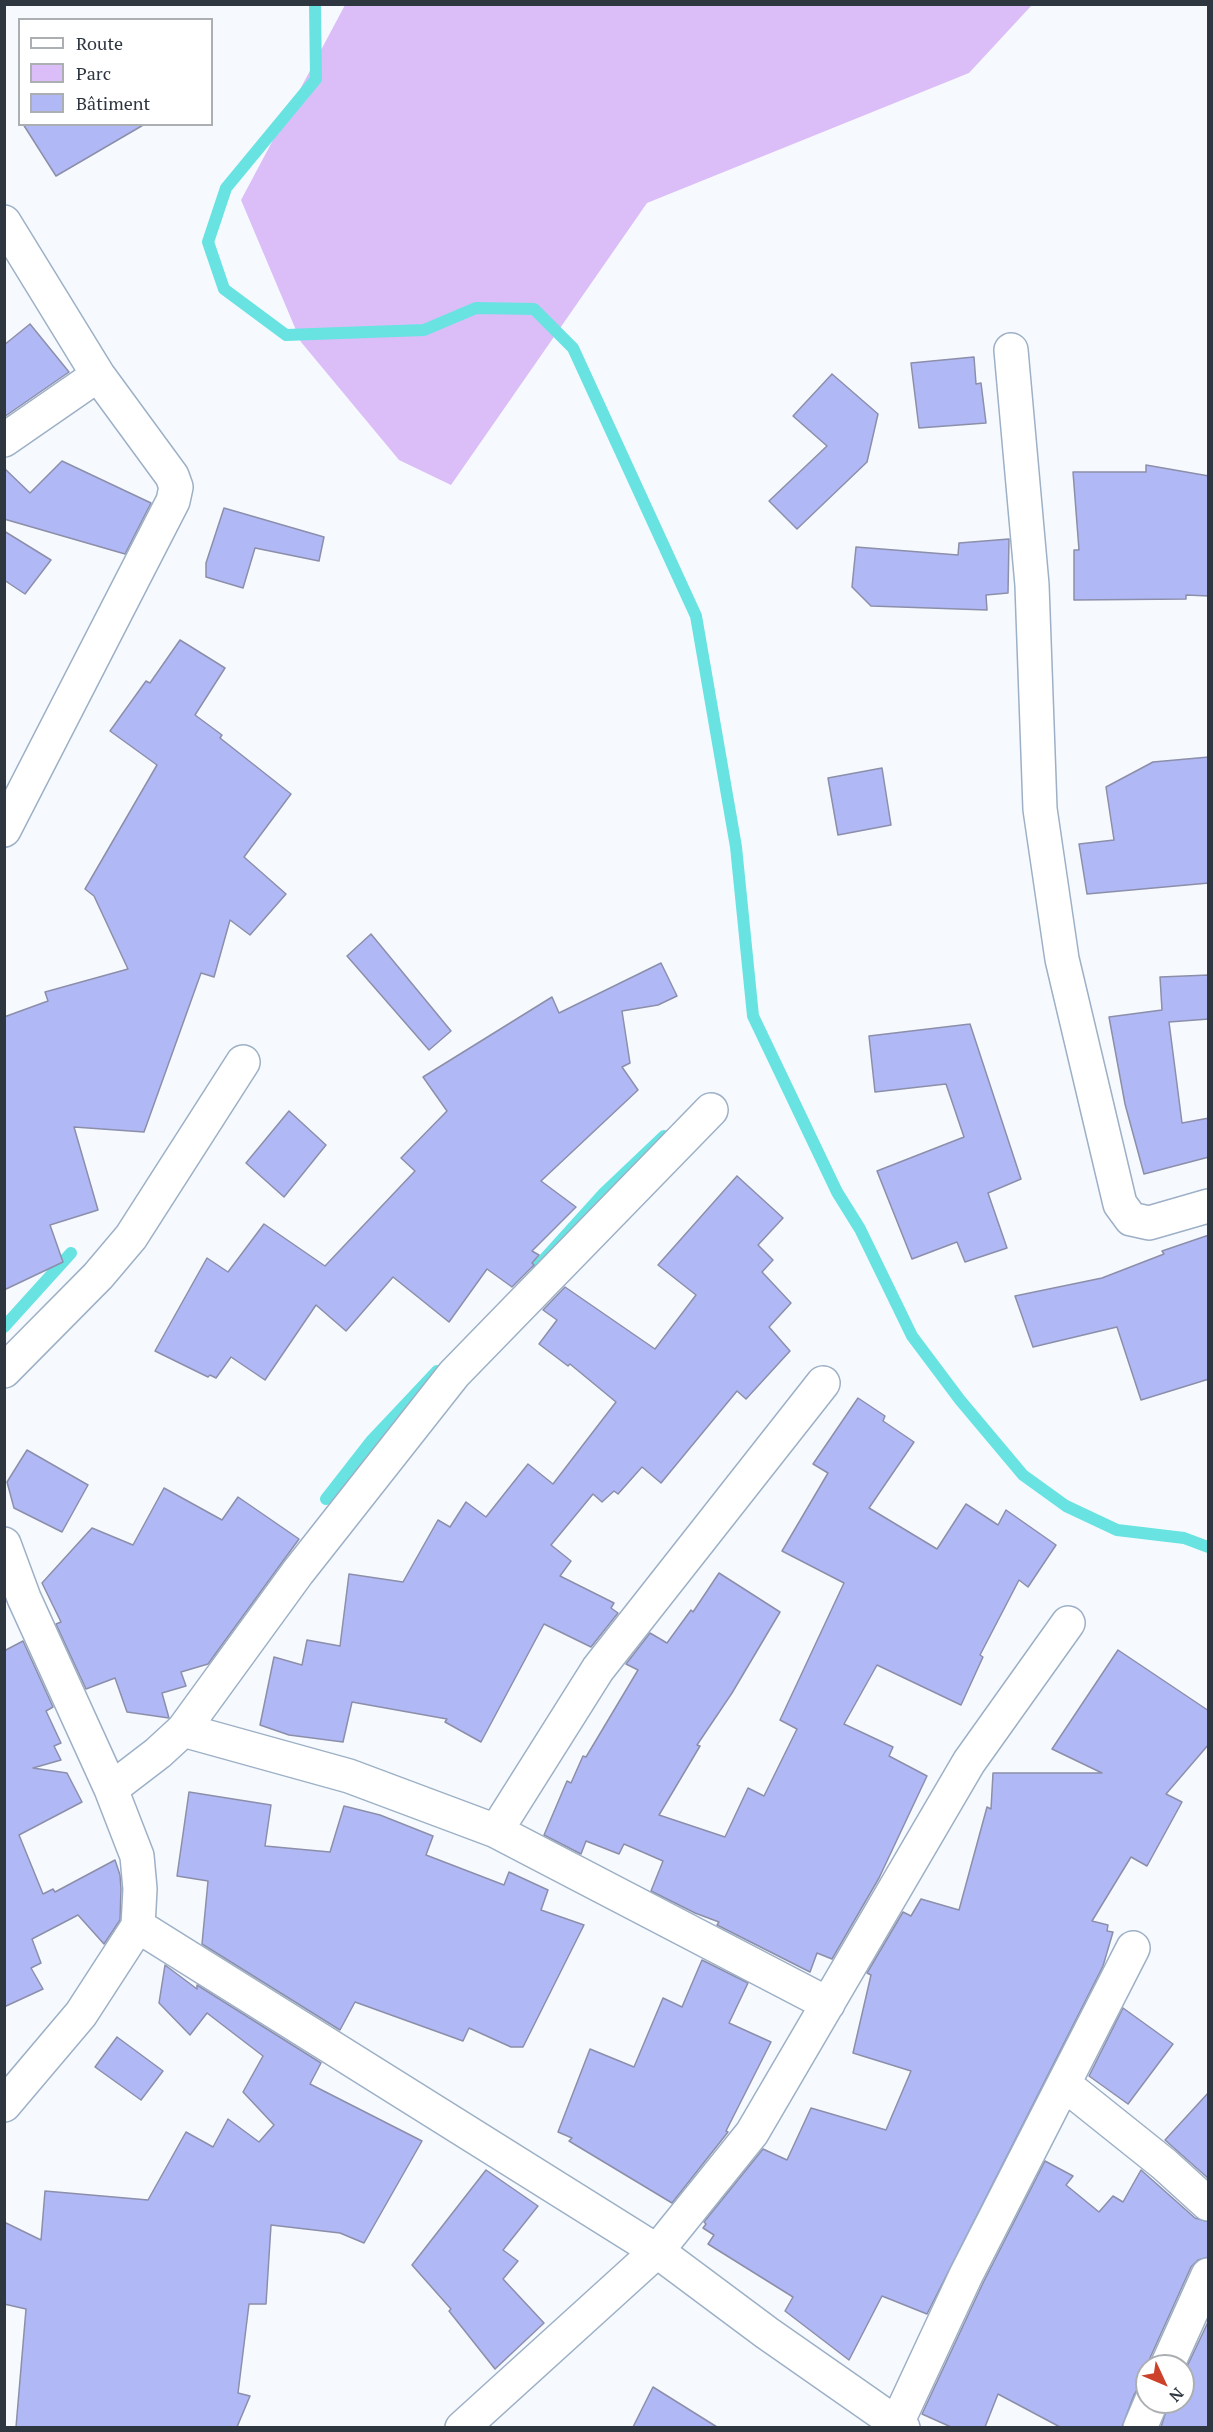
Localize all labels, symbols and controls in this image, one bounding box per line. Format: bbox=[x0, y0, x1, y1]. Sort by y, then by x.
legend bbox=[18, 18, 213, 126]
text: Route bbox=[76, 31, 123, 55]
text: Parc bbox=[76, 61, 111, 85]
text: Bâtiment bbox=[76, 91, 150, 115]
north arrow bbox=[1135, 2354, 1195, 2414]
text: N bbox=[1164, 2383, 1189, 2407]

